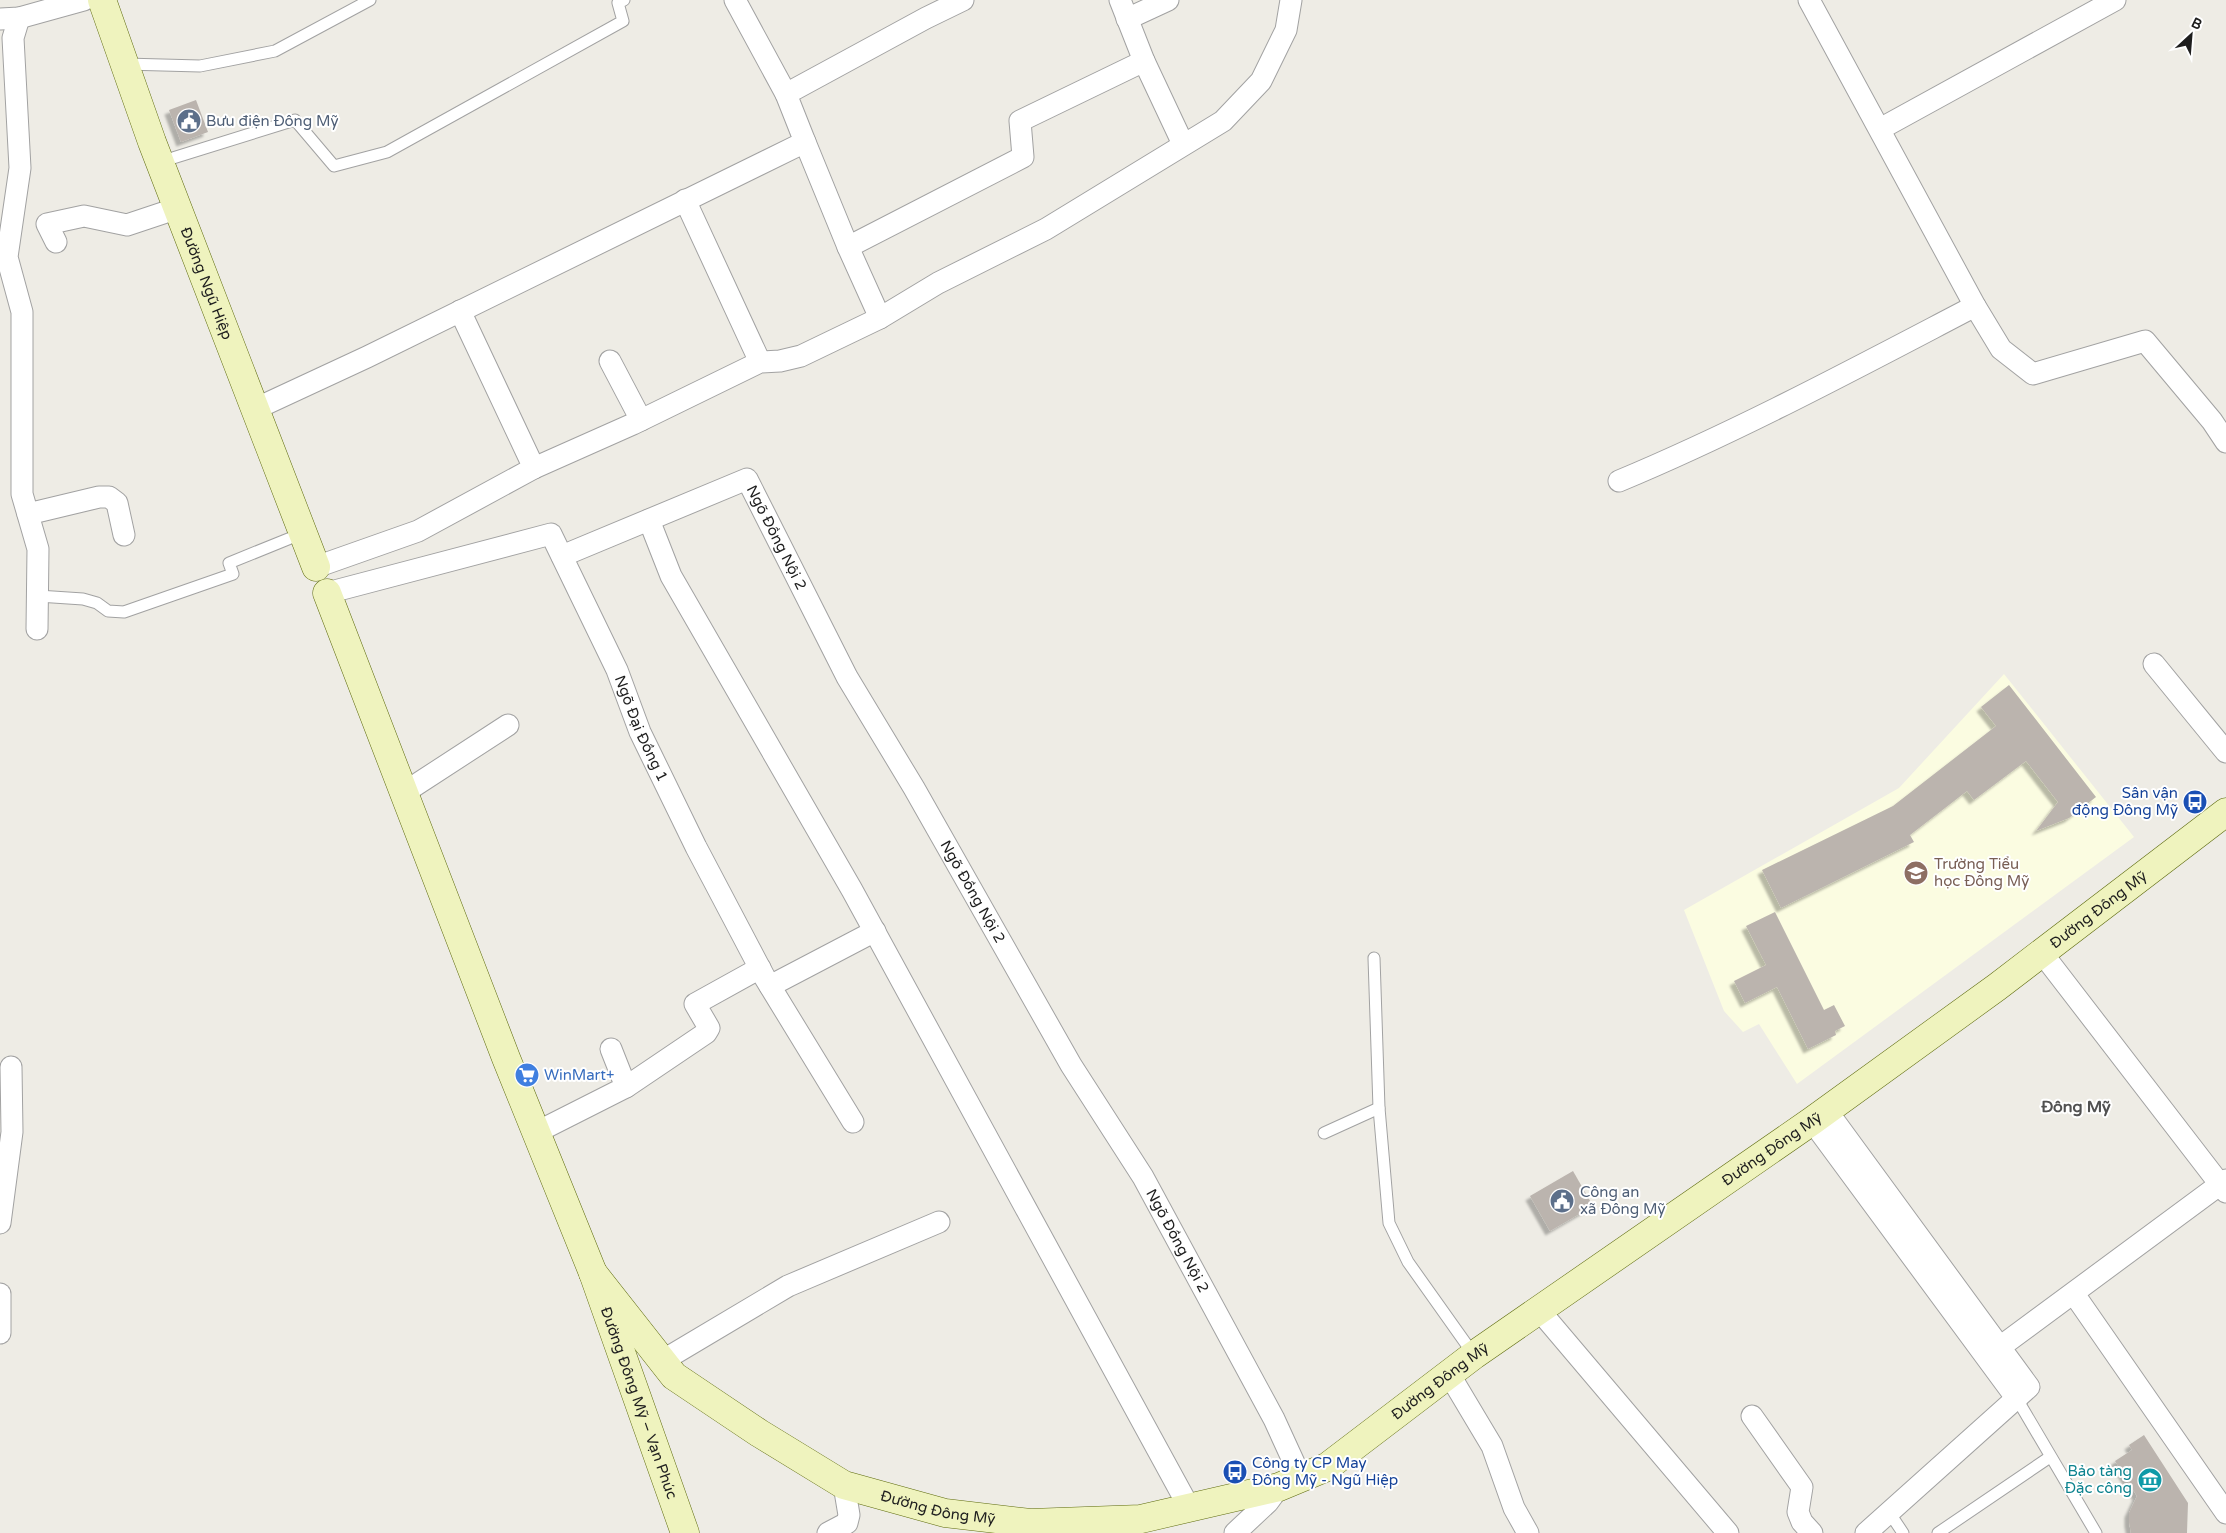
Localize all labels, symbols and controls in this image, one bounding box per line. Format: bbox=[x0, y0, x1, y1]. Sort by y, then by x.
north arrow bbox=[2166, 10, 2216, 60]
text: B bbox=[2188, 14, 2205, 34]
public building icon: Bưu điện Đông Mỹ bbox=[176, 108, 202, 134]
place label: Bưu điện Đông Mỹ bbox=[206, 112, 339, 130]
street label: Đường Ngũ Hiệp bbox=[177, 224, 236, 342]
street label: Ngõ Đồng Nội 2 bbox=[743, 482, 811, 593]
street label: Ngõ Đại Đồng 1 bbox=[611, 673, 672, 784]
place label: Sân vận động Đông Mỹ bbox=[2072, 784, 2178, 819]
bus stop icon: Sân vận động Đông Mỹ bbox=[2182, 789, 2208, 815]
street label: Ngõ Đồng Nội 2 bbox=[937, 837, 1009, 946]
place label: Trường Tiểu học Đông Mỹ bbox=[1934, 855, 2029, 890]
school or university icon: Trường Tiểu học Đông Mỹ bbox=[1903, 860, 1929, 886]
street label: Đường Đông Mỹ bbox=[2046, 867, 2150, 952]
supermarket icon: WinMart+ bbox=[514, 1062, 540, 1088]
place label: WinMart+ bbox=[544, 1066, 615, 1084]
district label: Đông Mỹ bbox=[2040, 1097, 2111, 1117]
street label: Đường Đông Mỹ bbox=[1718, 1108, 1825, 1190]
place label: Công an xã Đông Mỹ bbox=[1580, 1183, 1666, 1218]
street label: Ngõ Đồng Nội 2 bbox=[1142, 1186, 1213, 1296]
public building icon: Công an xã Đông Mỹ bbox=[1549, 1188, 1575, 1214]
street label: Đường Đông Mỹ – Vạn Phúc bbox=[597, 1304, 681, 1501]
street label: Đường Đông Mỹ bbox=[1388, 1339, 1492, 1424]
place label: Công ty CP May Đông Mỹ - Ngũ Hiệp bbox=[1252, 1454, 1398, 1489]
bus stop icon: Công ty CP May Đông Mỹ - Ngũ Hiệp bbox=[1222, 1459, 1248, 1485]
place label: Bảo tàng Đặc công bbox=[2065, 1462, 2132, 1497]
museum icon: Bảo tàng Đặc công bbox=[2137, 1467, 2163, 1493]
street label: Đường Đông Mỹ bbox=[879, 1487, 997, 1528]

